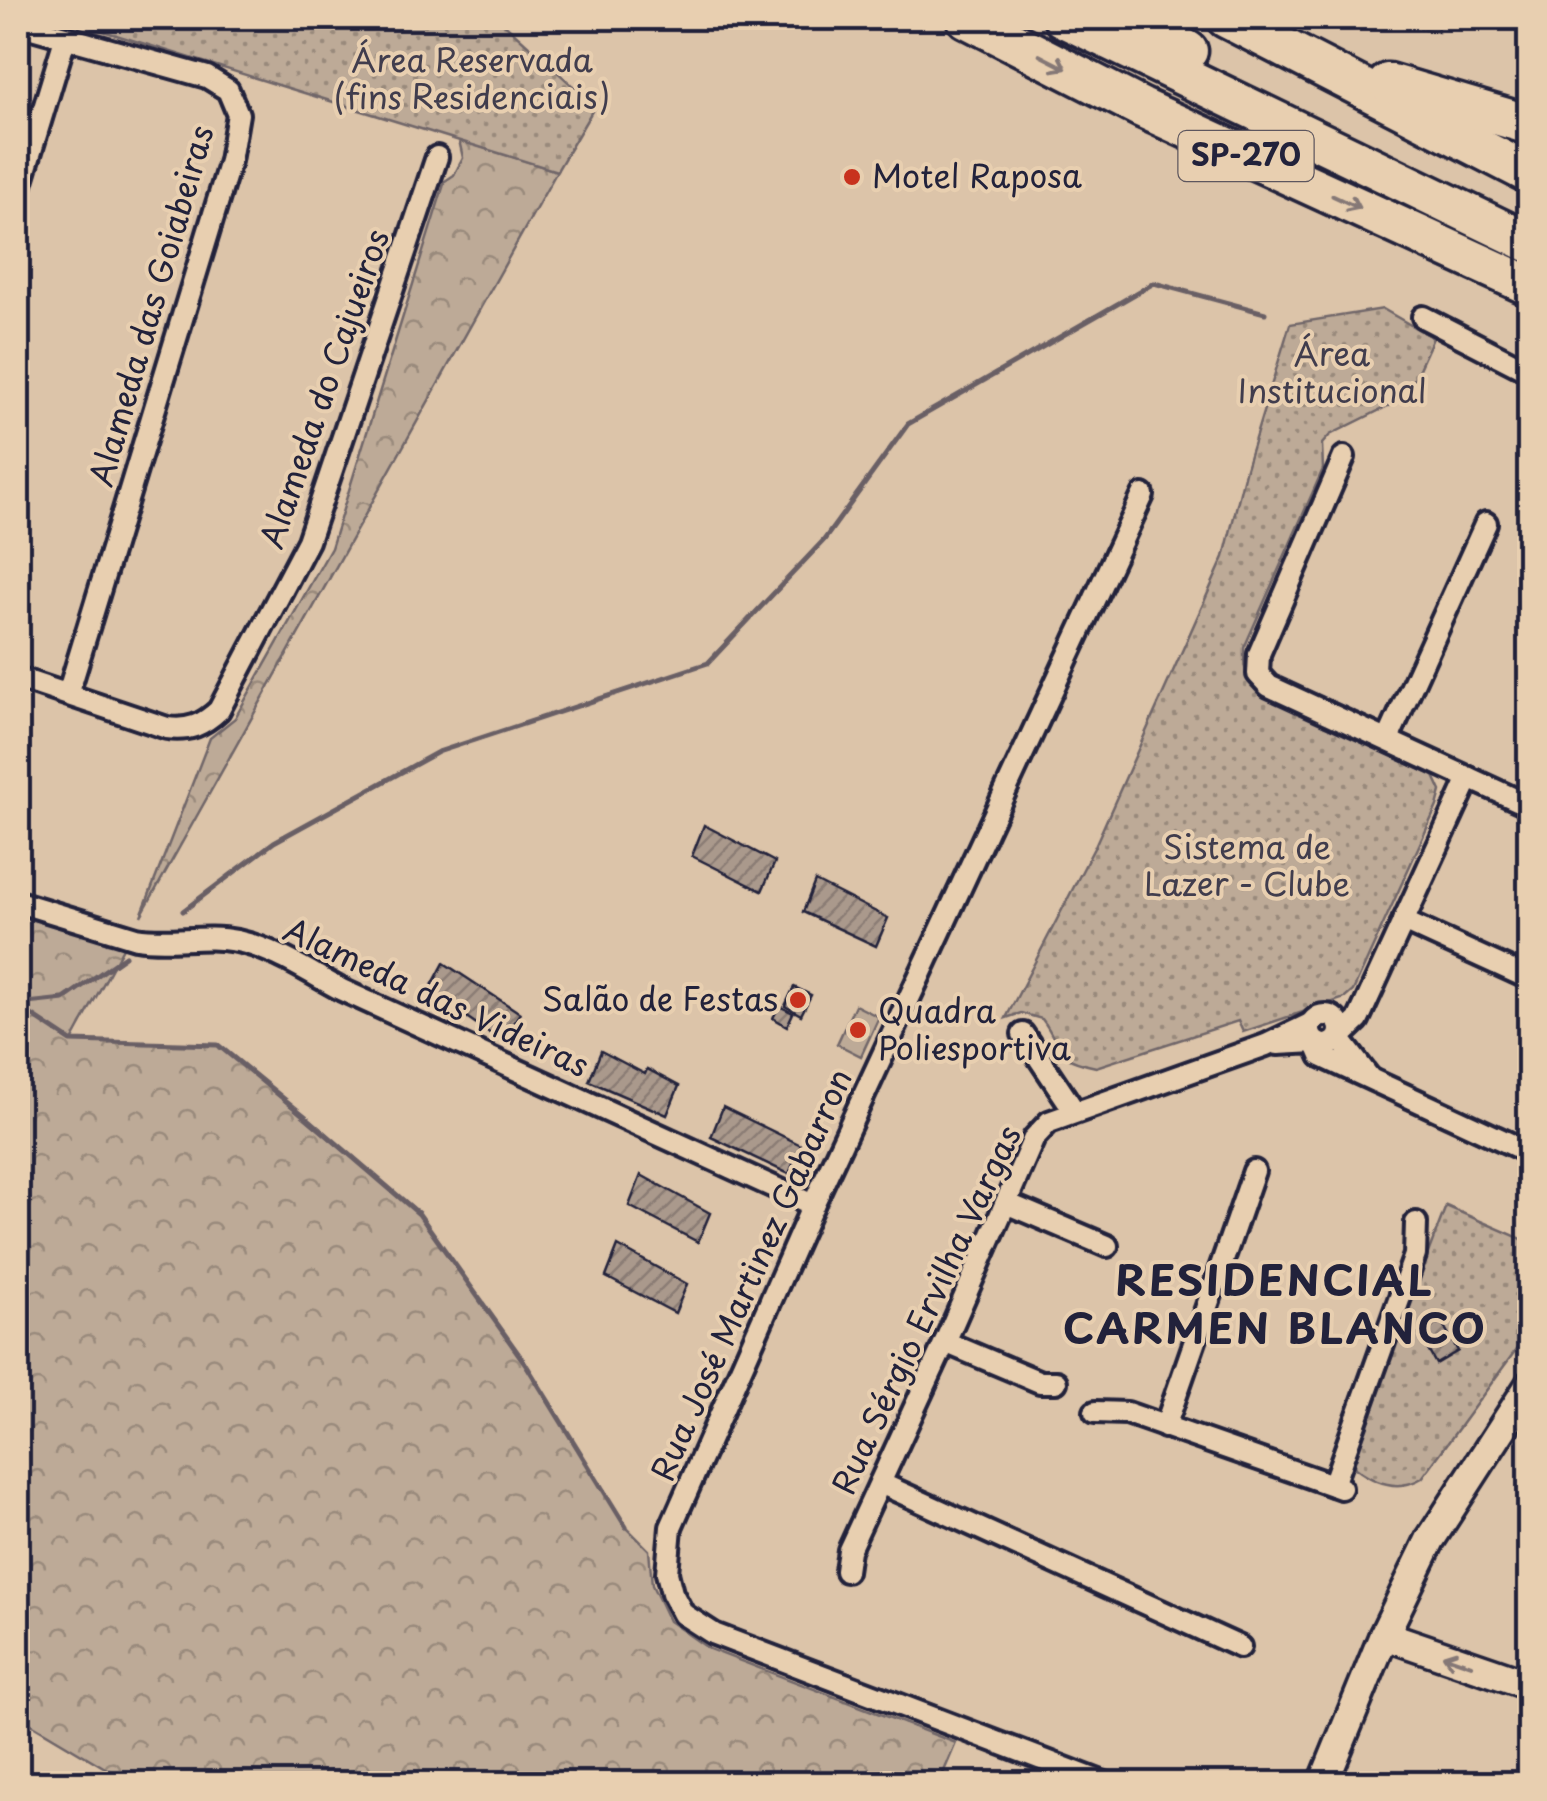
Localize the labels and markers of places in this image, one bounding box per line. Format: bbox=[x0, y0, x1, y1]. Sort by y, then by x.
place label: Motel Raposa bbox=[872, 151, 1082, 199]
marker: Motel Raposa bbox=[841, 166, 863, 188]
place label: Salão de Festas bbox=[542, 974, 778, 1022]
place label: Quadra Poliesportiva bbox=[878, 986, 1071, 1071]
marker: Salão de Festas bbox=[787, 989, 809, 1011]
marker: Quadra Poliesportiva bbox=[847, 1019, 869, 1041]

